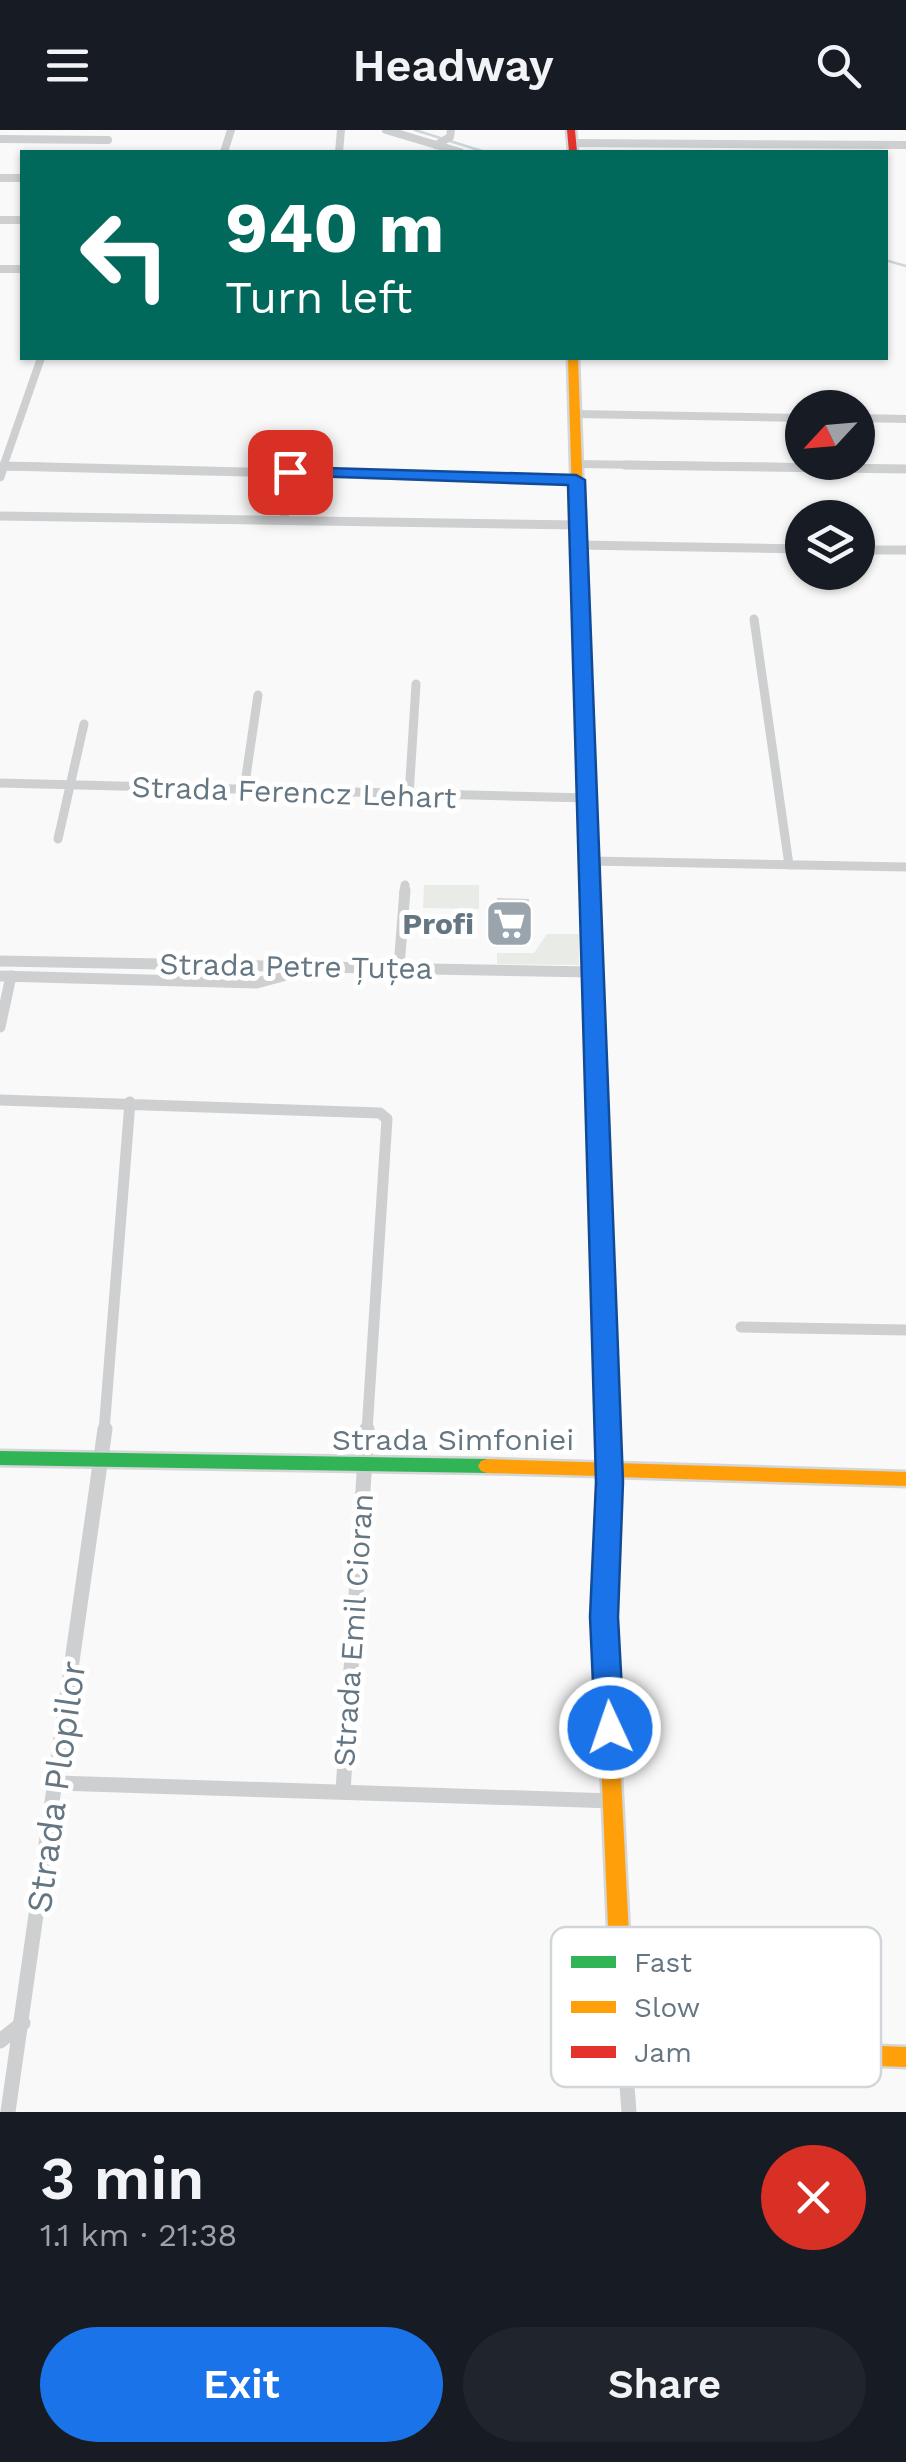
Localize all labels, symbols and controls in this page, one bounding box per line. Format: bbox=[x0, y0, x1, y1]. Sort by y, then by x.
icon: menu bbox=[40, 38, 95, 93]
icon: search bbox=[811, 38, 866, 93]
text: Headway bbox=[352, 39, 554, 92]
text: 940 m bbox=[225, 187, 444, 269]
icon: left bbox=[60, 190, 190, 320]
text: Turn left bbox=[225, 271, 412, 324]
north arrow bbox=[785, 390, 875, 480]
map controls bbox=[785, 390, 875, 590]
pin bbox=[248, 430, 333, 515]
icon: arrive bbox=[263, 445, 318, 500]
button: layers bbox=[785, 500, 875, 590]
street label: Strada Ferencz Lehart bbox=[131, 769, 457, 815]
supermarket icon: Profi bbox=[483, 897, 535, 949]
place label: Profi bbox=[402, 906, 474, 941]
street label: Strada Petre Țuțea bbox=[159, 946, 433, 986]
street label: Strada Simfoniei bbox=[332, 1422, 574, 1457]
street label: Strada Emil Cioran bbox=[326, 1492, 380, 1768]
street label: Strada Plopilor bbox=[18, 1658, 94, 1916]
position arrow bbox=[558, 1676, 662, 1780]
legend bbox=[551, 1927, 881, 2087]
text: Fast bbox=[634, 1946, 692, 1979]
text: Slow bbox=[634, 1991, 700, 2024]
text: Jam bbox=[634, 2036, 692, 2069]
text: 3 min bbox=[40, 2143, 204, 2214]
button: close bbox=[761, 2145, 866, 2250]
text: 1.1 km · 21:38 bbox=[40, 2216, 237, 2254]
button: Exit bbox=[40, 2327, 443, 2442]
button: Share bbox=[463, 2327, 866, 2442]

